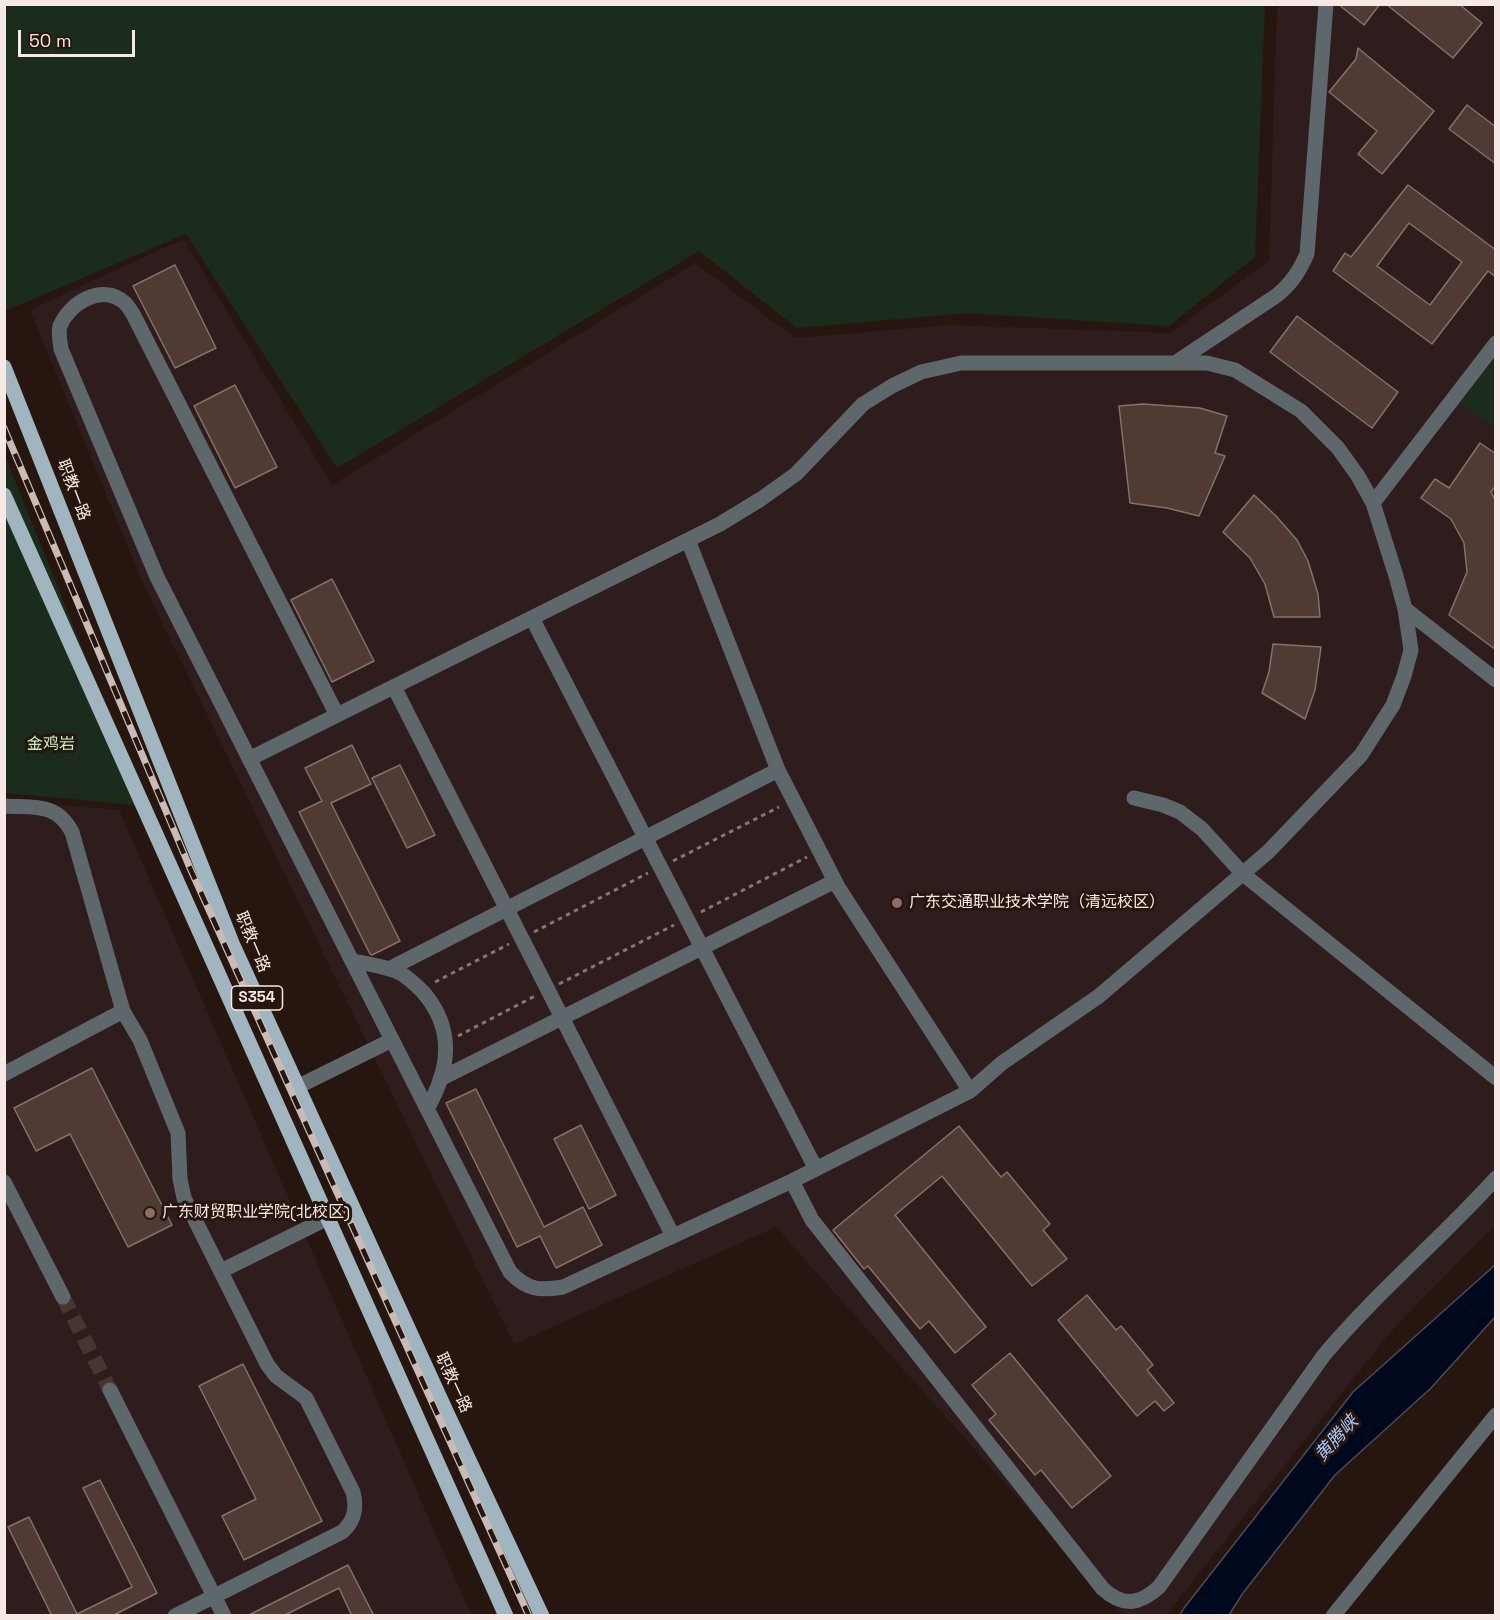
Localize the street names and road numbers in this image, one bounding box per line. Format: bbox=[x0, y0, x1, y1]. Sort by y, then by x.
street label: 职教一路 bbox=[53, 457, 93, 523]
street label: 职教一路 bbox=[231, 909, 273, 975]
road number: S354 bbox=[232, 986, 282, 1010]
street label: 职教一路 bbox=[431, 1350, 475, 1416]

